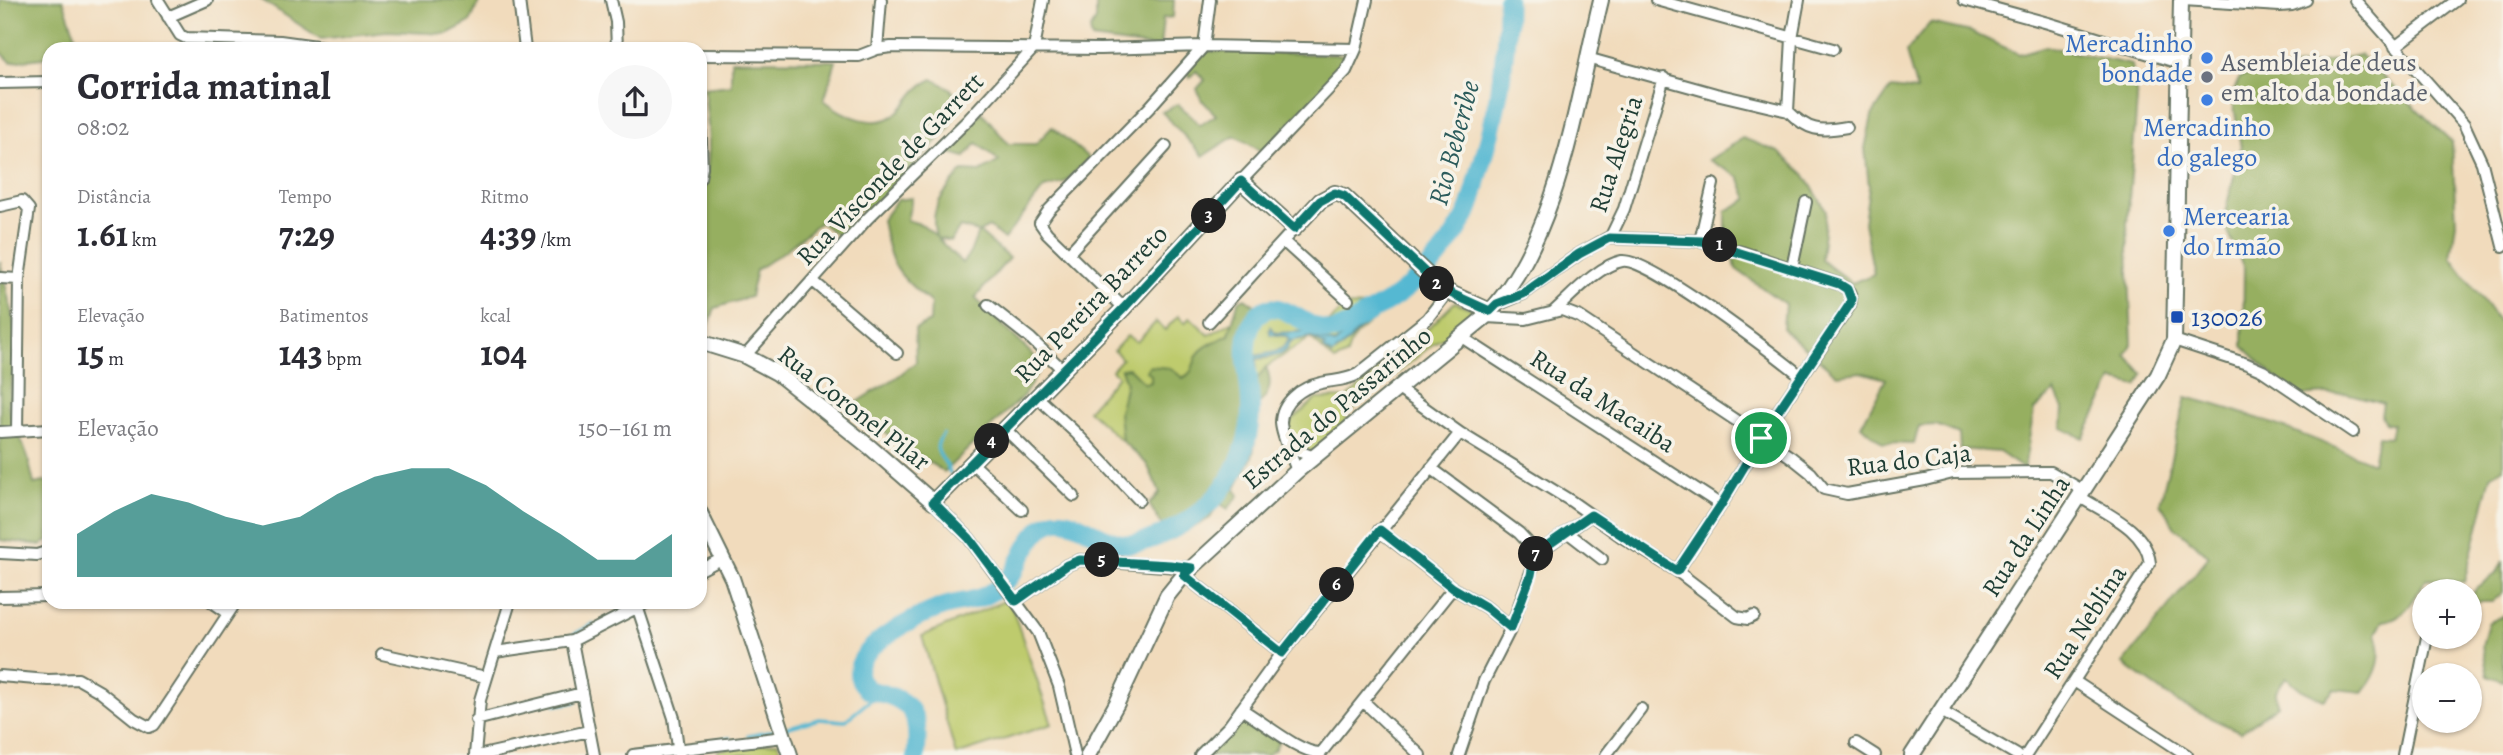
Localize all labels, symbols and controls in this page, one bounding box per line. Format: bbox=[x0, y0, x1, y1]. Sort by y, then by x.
place label: Mercadinho bondade bbox=[2065, 26, 2193, 91]
place label: Asembleia de deus em alto da bondade bbox=[2220, 45, 2428, 110]
marker: Mercadinho bondade bbox=[2199, 50, 2215, 66]
text: Corrida matinal bbox=[77, 60, 331, 112]
street label: Rua Visconde de Garrett bbox=[788, 64, 992, 273]
button: share bbox=[598, 65, 672, 139]
marker: Asembleia de deus em alto da bondade bbox=[2199, 69, 2215, 85]
water label: Rio Beberibe bbox=[1419, 76, 1489, 210]
street label: Rua Alegria bbox=[1581, 91, 1651, 217]
marker: Mercadinho do galego bbox=[2199, 92, 2215, 108]
place label: Mercadinho do galego bbox=[2143, 110, 2271, 175]
text: 08:02 bbox=[77, 112, 129, 143]
text: Distância bbox=[77, 184, 151, 210]
text: Tempo bbox=[279, 184, 332, 210]
text: Ritmo bbox=[480, 184, 529, 210]
pin: 3 bbox=[1192, 198, 1226, 234]
place label: Mercearia do Irmão bbox=[2183, 199, 2290, 264]
text: 3 bbox=[1204, 202, 1213, 228]
text: 1.61 bbox=[77, 210, 128, 258]
text: 7:29 bbox=[279, 210, 335, 258]
text: 4:39 bbox=[480, 210, 536, 258]
street label: Rua Pereira Barreto bbox=[1006, 217, 1176, 391]
marker: Mercearia do Irmão bbox=[2161, 223, 2177, 239]
text: km bbox=[128, 227, 157, 253]
text: /km bbox=[536, 227, 572, 253]
pin: 1 bbox=[1702, 228, 1738, 262]
text: 1 bbox=[1716, 231, 1723, 257]
pin: 2 bbox=[1420, 266, 1454, 302]
text: 2 bbox=[1432, 270, 1441, 296]
place label: 130026 bbox=[2191, 300, 2263, 335]
text: Elevação bbox=[77, 303, 145, 329]
text: Batimentos bbox=[279, 303, 369, 329]
text: kcal bbox=[480, 303, 511, 329]
marker: 130026 bbox=[2169, 309, 2185, 325]
street label: Estrada do Passarinho bbox=[1235, 318, 1439, 498]
text: 15 bbox=[77, 329, 104, 377]
text: 143 bbox=[279, 329, 323, 377]
text: 104 bbox=[480, 329, 527, 377]
street label: Rua Coronel Pilar bbox=[770, 337, 938, 479]
street label: Rua da Macaiba bbox=[1523, 341, 1683, 461]
text: m bbox=[104, 346, 124, 372]
text: bpm bbox=[323, 346, 362, 372]
pin bbox=[1731, 408, 1791, 468]
text: Elevação bbox=[77, 413, 159, 444]
text: 150–161 m bbox=[578, 413, 672, 444]
icon: arrive bbox=[1742, 419, 1780, 457]
pin: 4 bbox=[974, 424, 1010, 458]
text: 4 bbox=[987, 427, 996, 453]
street label: Rua do Caja bbox=[1845, 435, 1973, 485]
street label: Rua da Linha bbox=[1974, 468, 2078, 604]
pin: 7 bbox=[1518, 536, 1554, 572]
text: 7 bbox=[1531, 540, 1540, 566]
pin: 5 bbox=[1084, 542, 1120, 578]
text: 5 bbox=[1097, 546, 1106, 572]
street label: Rua Neblina bbox=[2035, 558, 2135, 686]
pin: 6 bbox=[1320, 568, 1354, 602]
text: 6 bbox=[1332, 571, 1341, 597]
map controls bbox=[2412, 579, 2482, 733]
button: + bbox=[2412, 579, 2482, 649]
button: − bbox=[2412, 663, 2482, 733]

